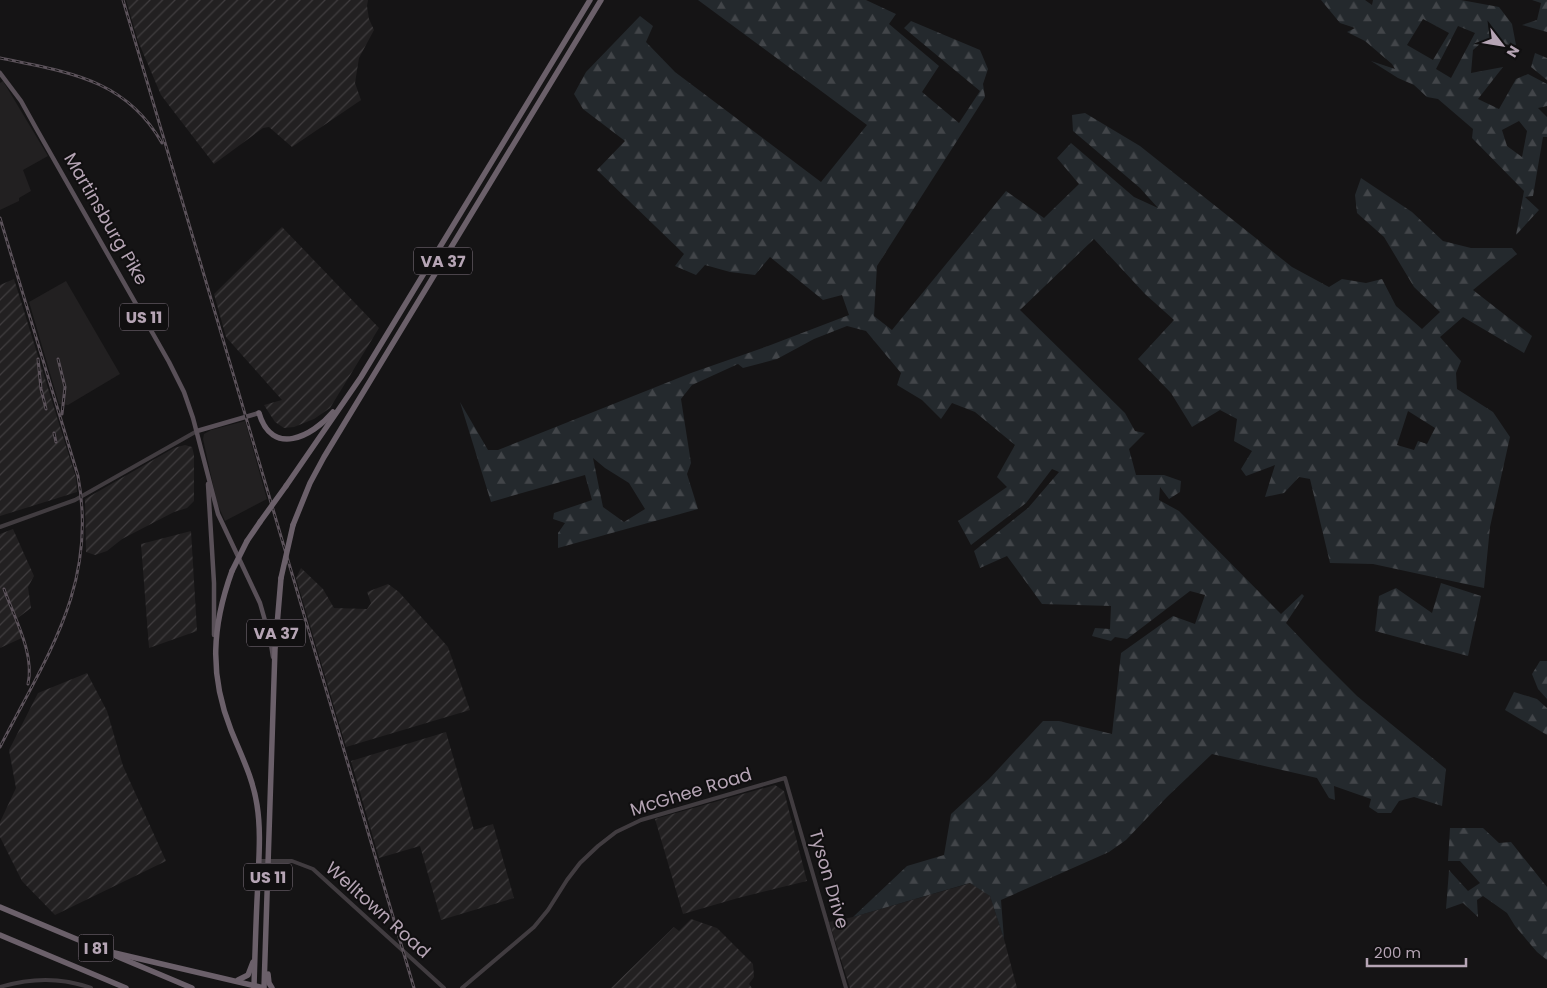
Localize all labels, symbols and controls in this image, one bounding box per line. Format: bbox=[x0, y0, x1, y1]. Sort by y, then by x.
north arrow bbox=[1477, 20, 1527, 70]
text: N bbox=[1502, 42, 1524, 61]
street label: Martinsburg Pike bbox=[58, 148, 154, 289]
road number: VA 37 bbox=[414, 248, 472, 274]
road number: US 11 bbox=[120, 304, 168, 330]
road number: VA 37 bbox=[247, 620, 305, 646]
street label: McGhee Road bbox=[627, 761, 755, 822]
street label: Tyson Drive bbox=[803, 826, 856, 931]
street label: Welltown Road bbox=[320, 856, 436, 964]
road number: US 11 bbox=[244, 864, 292, 890]
road number: I 81 bbox=[78, 934, 114, 961]
scale bar bbox=[1367, 936, 1466, 968]
text: 200 m bbox=[1374, 942, 1421, 963]

